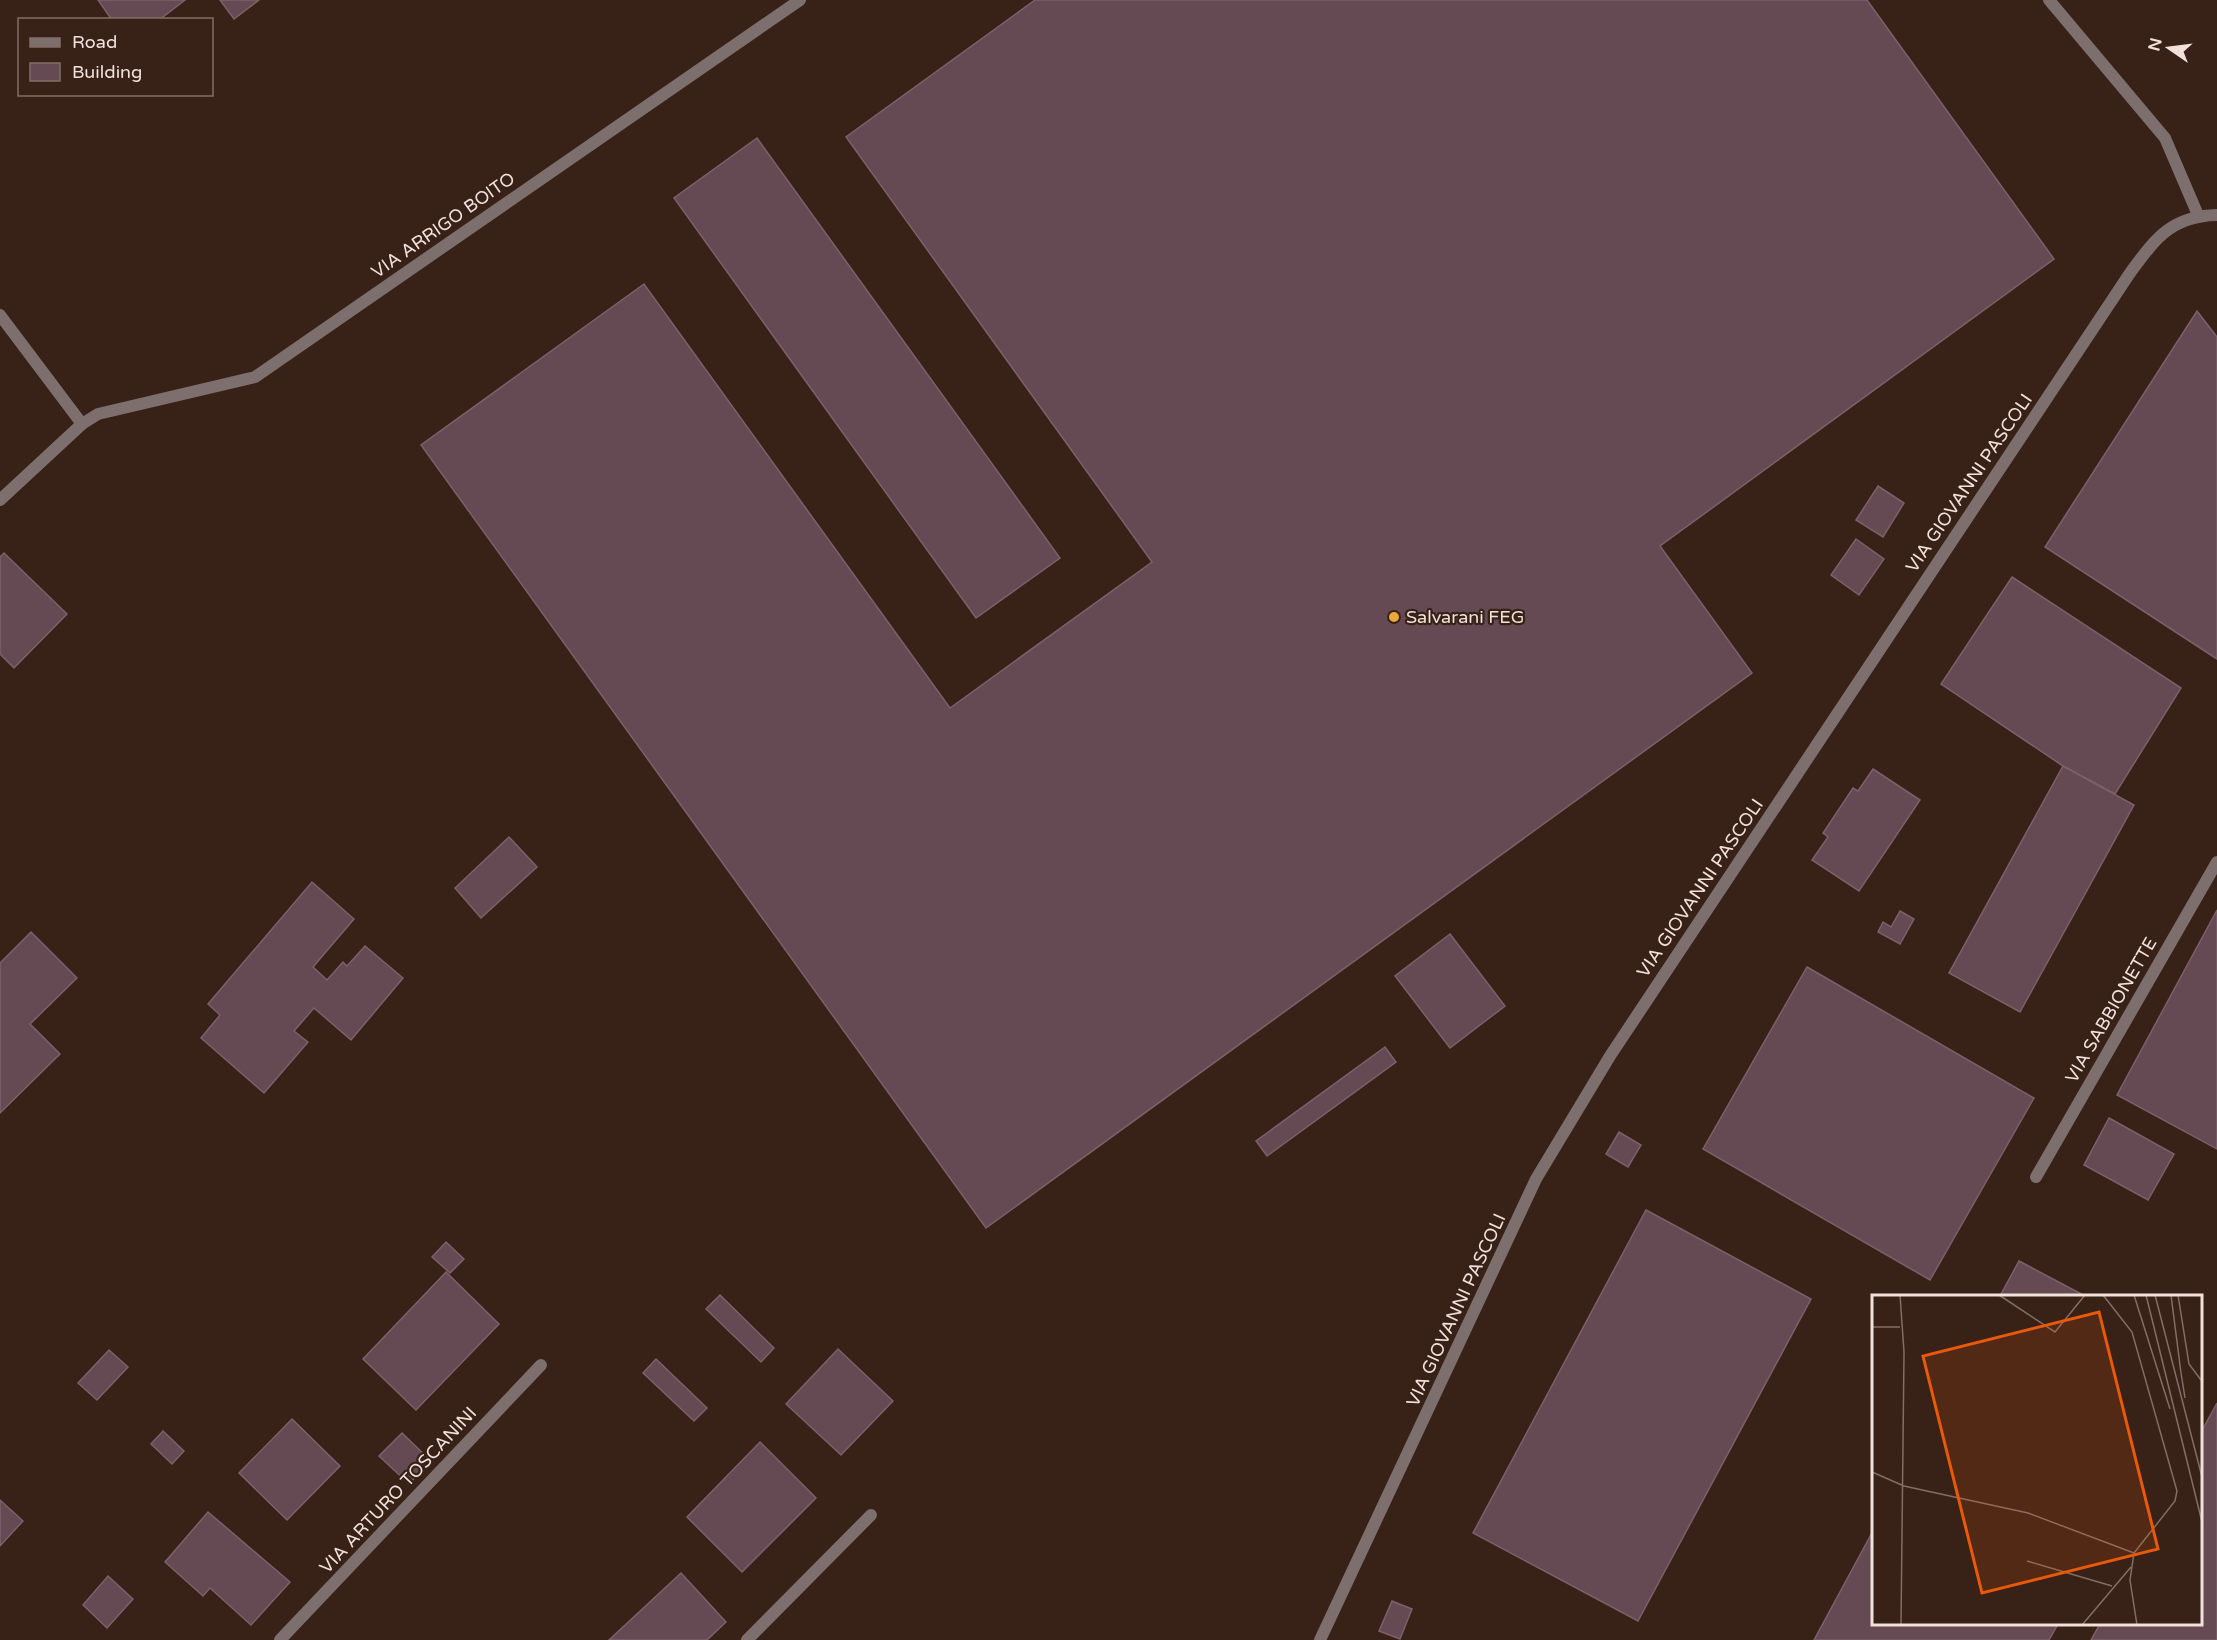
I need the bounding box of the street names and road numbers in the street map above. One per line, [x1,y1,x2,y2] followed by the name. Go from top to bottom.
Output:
[367,167,519,283] street label: VIA ARRIGO BOITO
[1901,389,2037,577] street label: VIA GIOVANNI PASCOLI
[1632,794,1768,982] street label: VIA GIOVANNI PASCOLI
[2060,933,2162,1087] street label: VIA SABBIONETTE
[1401,1210,1511,1410] street label: VIA GIOVANNI PASCOLI
[315,1402,481,1578] street label: VIA ARTURO TOSCANINI

